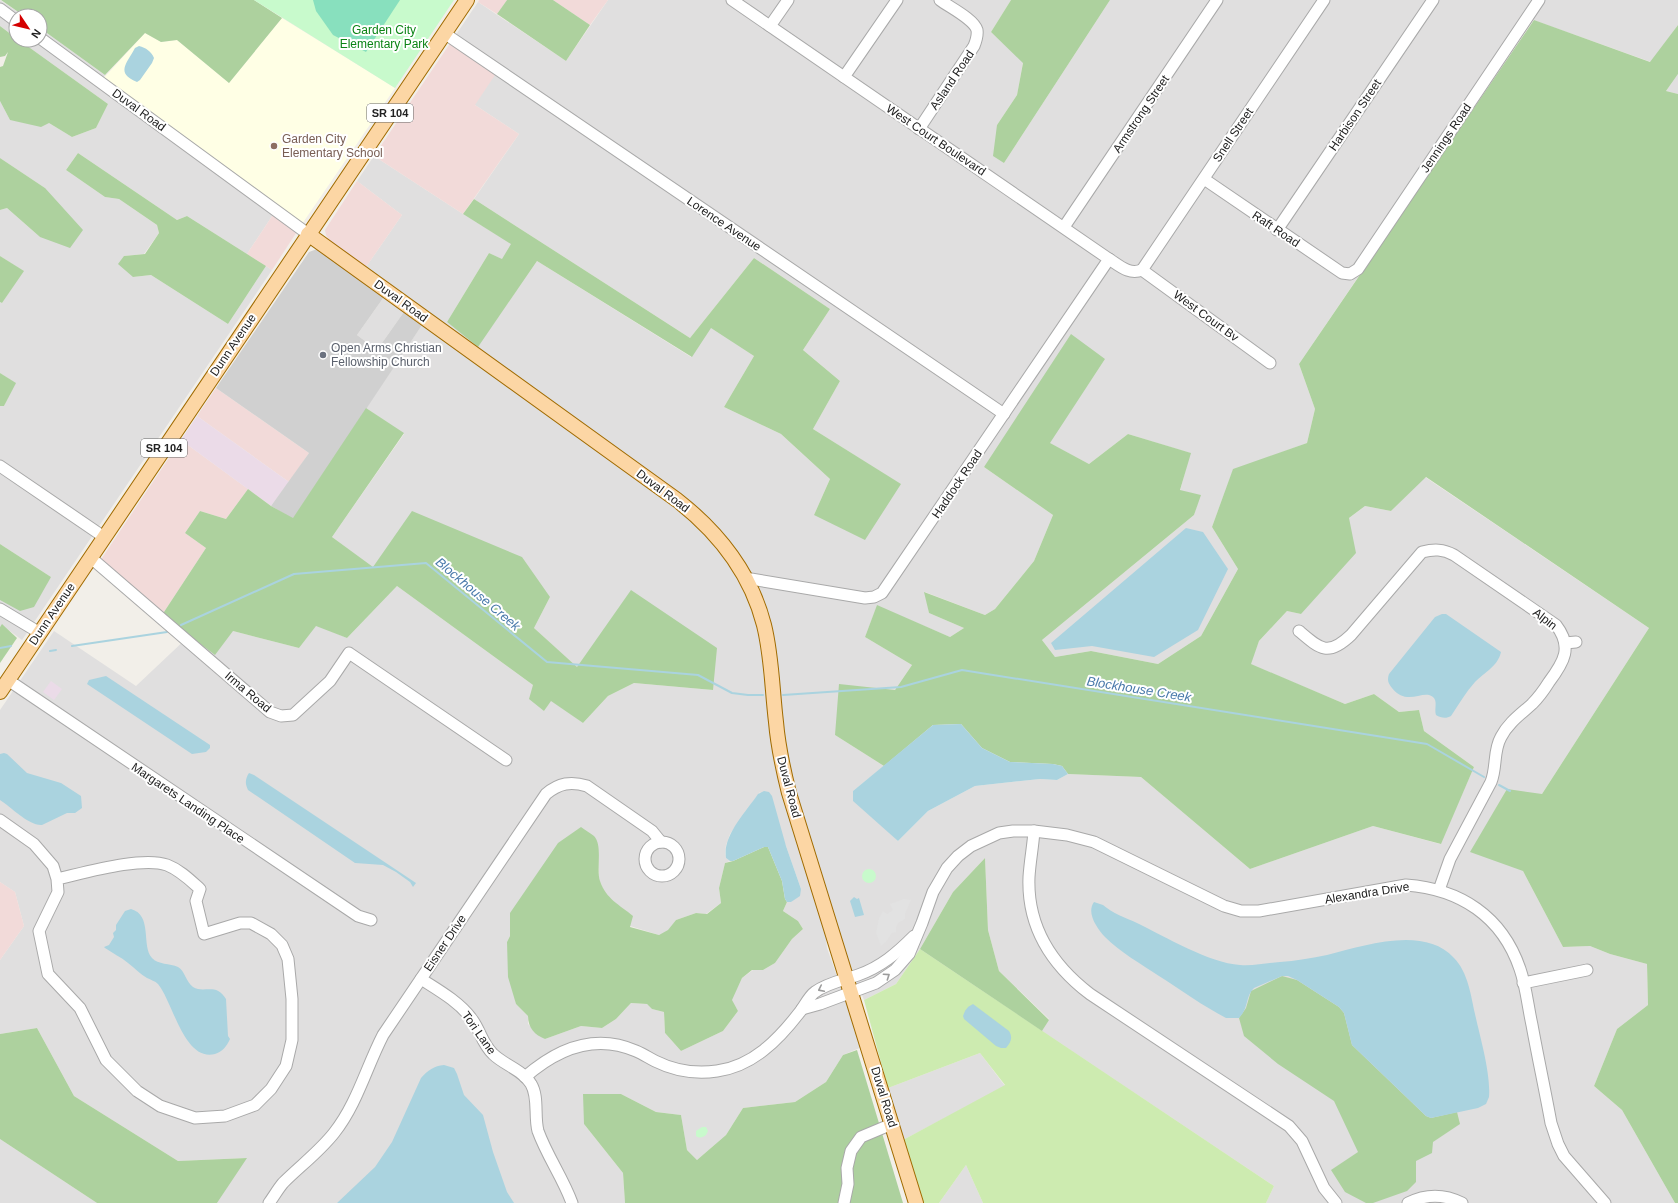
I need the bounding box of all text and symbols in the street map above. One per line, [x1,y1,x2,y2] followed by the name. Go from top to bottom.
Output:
[8,8,48,48] north arrow
[340,23,429,51] park label: Garden City Elementary Park
[29,27,43,40] text: N
[927,48,977,112] street label: Asland Road
[1110,72,1173,156] street label: Armstrong Street
[1326,76,1384,153] street label: Harbison Street
[110,86,168,134] street label: Duval Road
[884,101,988,179] street label: West Court Boulevard
[1418,101,1474,175] street label: Jennings Road
[367,104,413,122] road number: SR 104
[1210,105,1257,165] street label: Snell Street
[282,132,383,160] place label: Garden City Elementary School
[269,141,279,151] marker: Garden City Elementary School
[684,194,764,254] street label: Lorence Avenue
[1250,208,1302,250] street label: Raft Road
[372,277,430,325] street label: Duval Road
[1171,288,1241,344] street label: West Court Bv
[207,311,259,379] street label: Dunn Avenue
[331,341,442,369] place label: Open Arms Christian Fellowship Church
[318,350,328,360] marker: Open Arms Christian Fellowship Church
[141,439,187,457] road number: SR 104
[929,447,985,521] street label: Haddock Road
[634,467,692,515] street label: Duval Road
[433,554,524,635] water label: Blockhouse Creek
[26,580,78,648] street label: Dunn Avenue
[1530,605,1560,633] street label: Alpin
[222,669,274,715] street label: Irma Road
[1086,673,1194,705] water label: Blockhouse Creek
[774,755,804,819] street label: Duval Road
[129,760,247,846] street label: Margarets Landing Place
[1324,879,1411,907] street label: Alexandra Drive
[421,912,469,974] street label: Eisner Drive
[883,973,890,981] one-way arrow
[818,984,825,992] one-way arrow
[459,1009,499,1057] street label: Tori Lane
[868,1065,900,1129] street label: Duval Road

